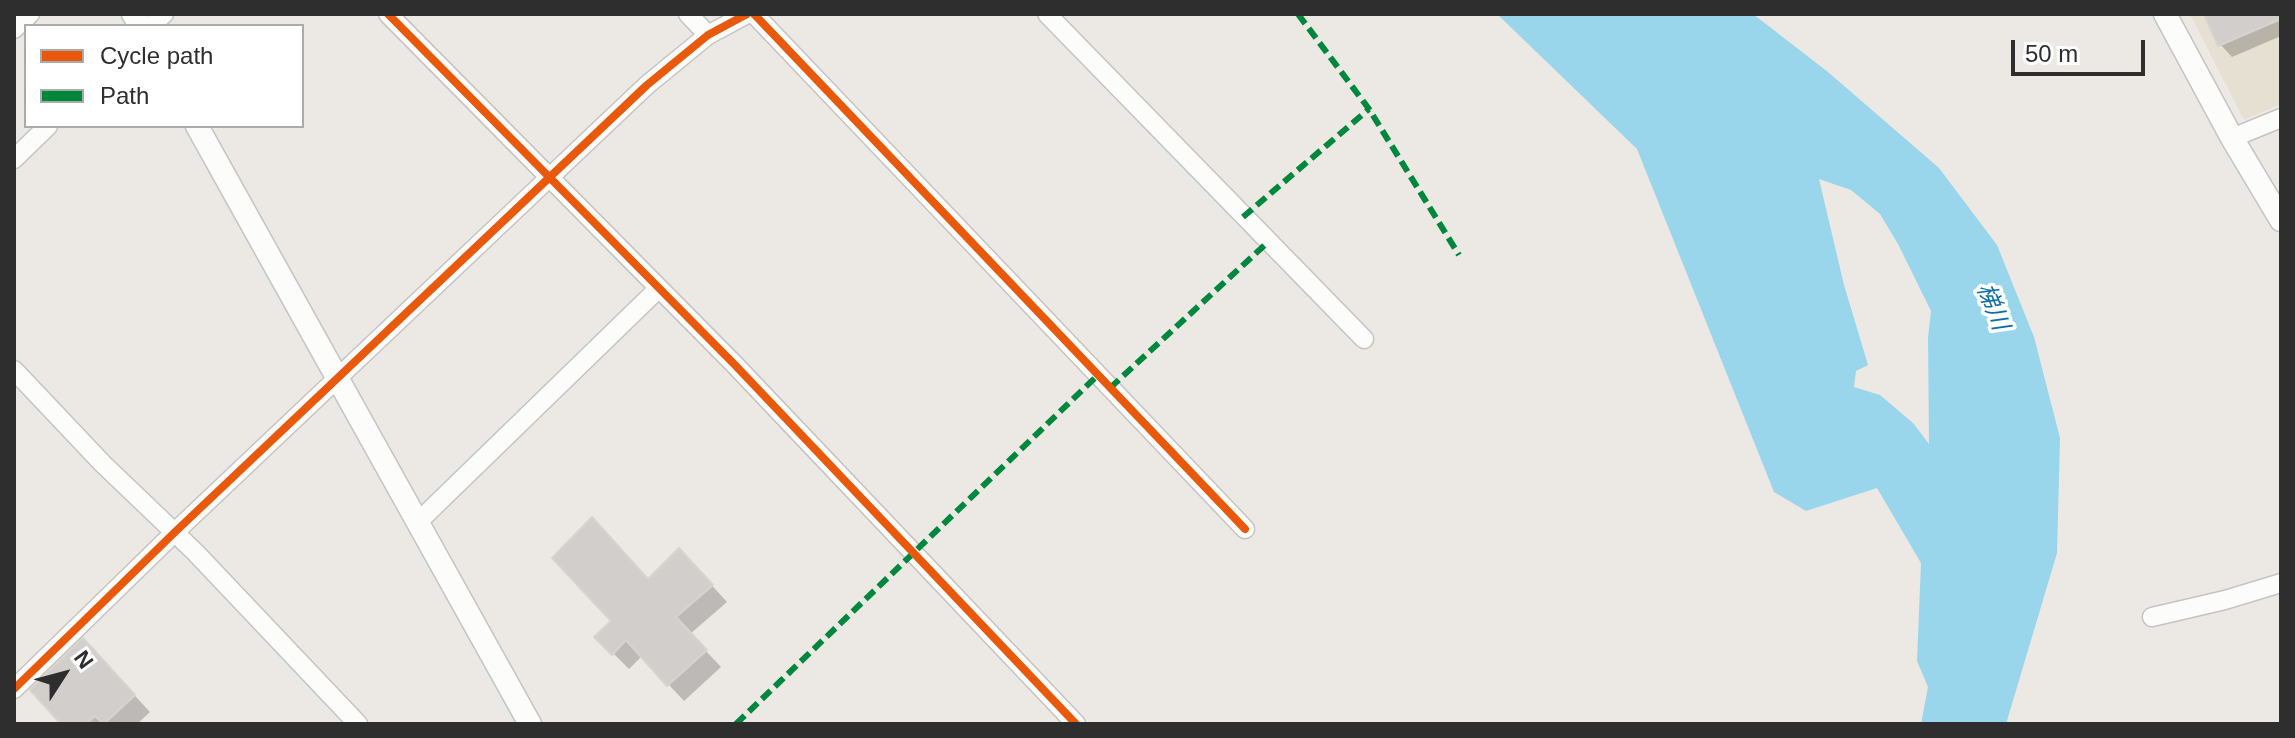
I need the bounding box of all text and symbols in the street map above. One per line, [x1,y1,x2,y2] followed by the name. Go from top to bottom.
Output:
[24,24,304,128] legend
[2015,24,2149,74] scale bar
[2025,40,2078,67] text: 50 m
[100,42,213,69] text: Cycle path
[100,82,149,109] text: Path
[1970,279,2014,335] water label: 梯川
[24,634,104,714] north arrow
[69,646,99,673] text: N

